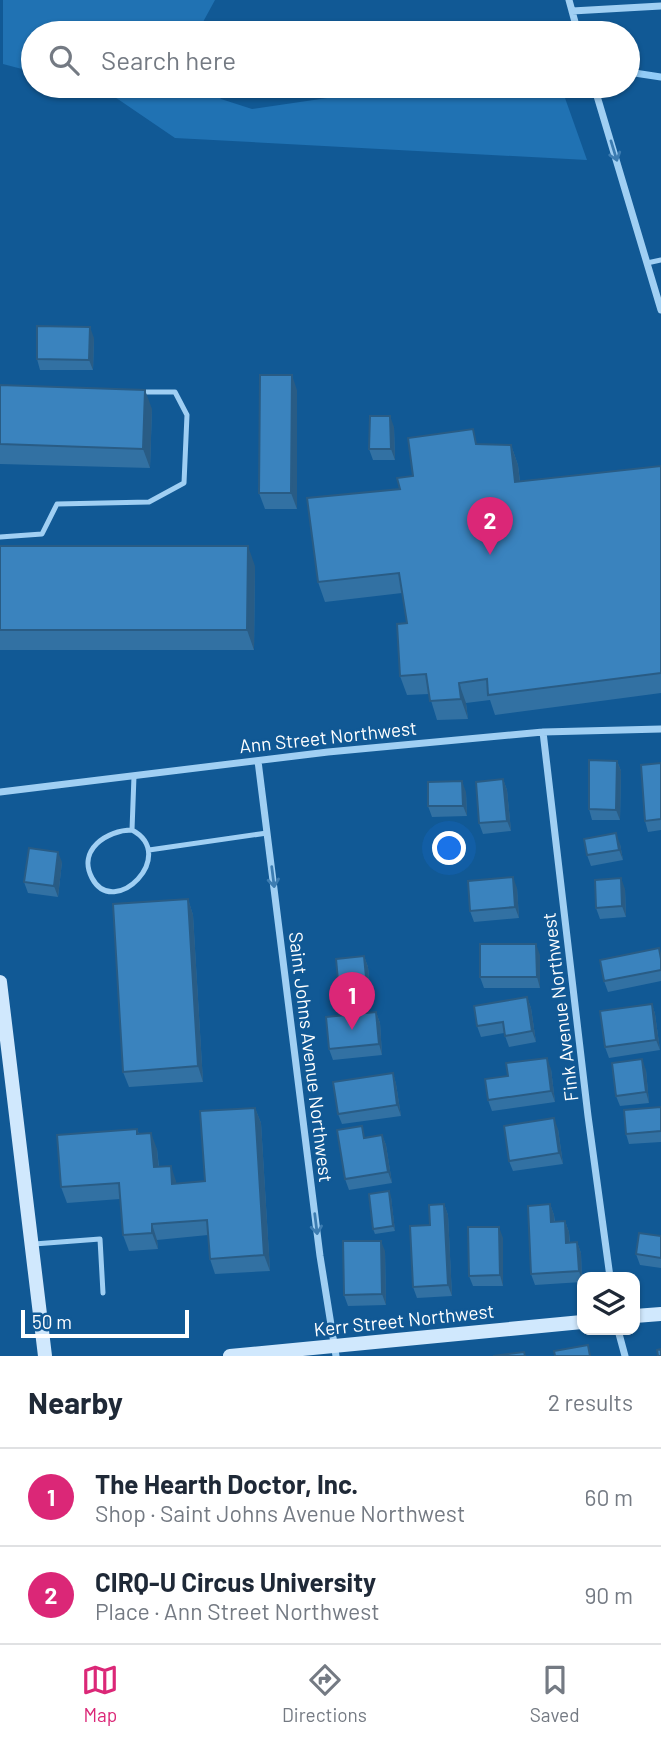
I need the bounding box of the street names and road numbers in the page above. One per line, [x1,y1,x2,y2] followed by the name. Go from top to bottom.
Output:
[238,716,418,757] street label: Ann Street Northwest
[537,911,583,1103] street label: Fink Avenue Northwest
[285,930,338,1184] street label: Saint Johns Avenue Northwest
[312,1299,495,1340] street label: Kerr Street Northwest

